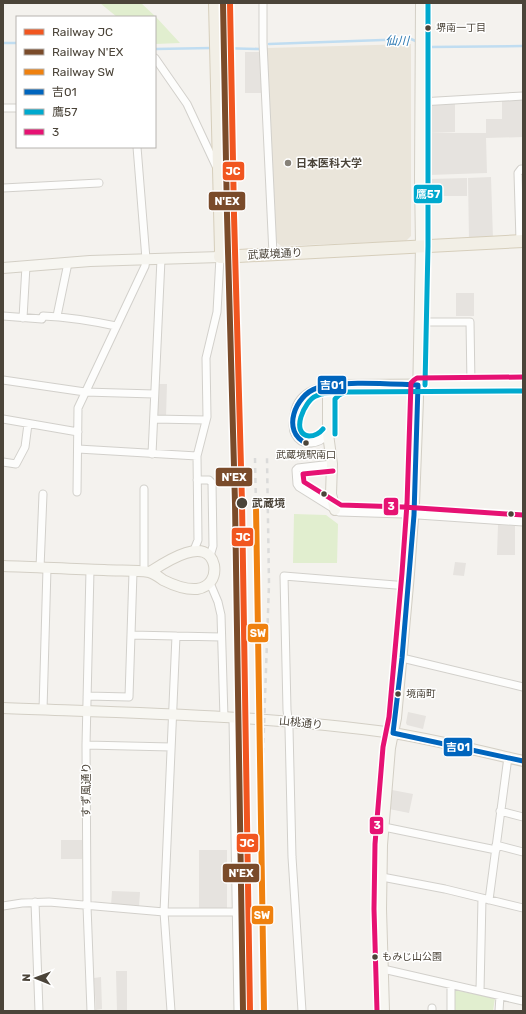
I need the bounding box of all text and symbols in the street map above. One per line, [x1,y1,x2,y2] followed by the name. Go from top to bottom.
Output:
[16,16,156,148] legend
[436,22,486,34] place label: 堺南一丁目
[423,23,433,33] marker: 堺南一丁目
[52,25,113,39] text: Railway JC
[385,34,411,48] water label: 仙川
[52,45,124,59] text: Railway N'EX
[52,65,115,79] text: Railway SW
[52,85,77,99] text: 吉01
[52,105,77,119] text: 鷹57
[52,125,59,139] text: 3
[296,157,362,170] place label: 日本医科大学
[283,158,293,168] marker: 日本医科大学
[222,161,245,181] line badge: JC
[225,165,241,178] text: JC
[413,184,443,204] line badge: 鷹57
[416,188,441,201] text: 鷹57
[208,191,246,211] line badge: N'EX
[214,195,240,208] text: N'EX
[247,246,303,262] street label: 武蔵境通り
[317,375,347,395] line badge: 吉01
[320,379,344,392] text: 吉01
[301,438,311,448] marker: 武蔵境駅南口
[276,449,336,461] place label: 武蔵境駅南口
[215,467,253,487] line badge: N'EX
[221,471,247,484] text: N'EX
[319,489,329,499] unlabelled marker
[235,496,249,510] marker: 武蔵境
[252,497,285,510] place label: 武蔵境
[383,497,399,516] line badge: 3
[387,500,395,513] text: 3
[506,509,516,519] unlabelled marker
[231,527,254,547] line badge: JC
[235,531,251,544] text: JC
[247,623,269,643] line badge: SW
[250,627,266,640] text: SW
[406,688,436,700] place label: 境南町
[393,689,403,699] marker: 境南町
[278,714,324,732] street label: 山桃通り
[443,737,473,757] line badge: 吉01
[446,741,470,754] text: 吉01
[80,763,93,818] street label: すず風通り
[369,816,384,835] line badge: 3
[373,819,381,832] text: 3
[236,833,259,853] line badge: JC
[239,837,255,850] text: JC
[222,863,260,883] line badge: N'EX
[228,867,254,880] text: N'EX
[251,905,274,925] line badge: SW
[254,909,270,922] text: SW
[382,951,442,963] place label: もみじ山公園
[370,952,380,962] marker: もみじ山公園
[16,958,56,998] north arrow
[20,974,33,982] text: N

